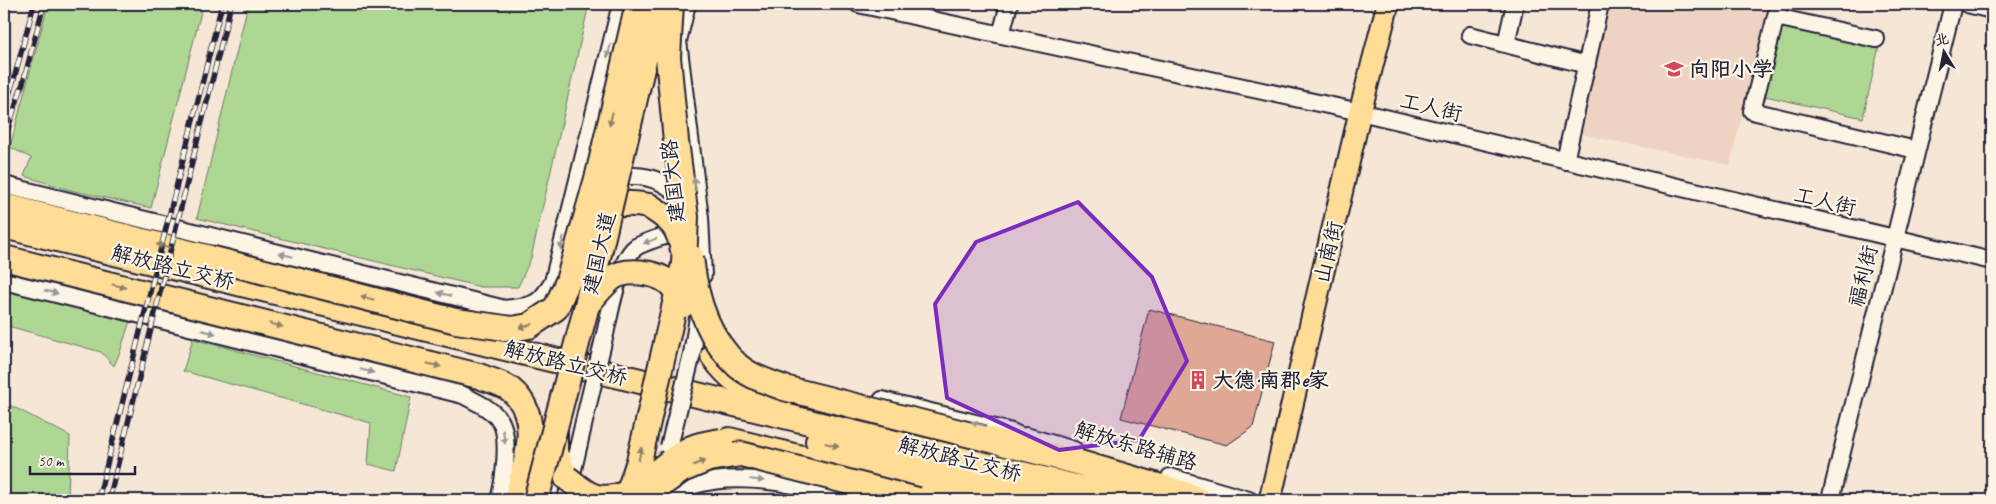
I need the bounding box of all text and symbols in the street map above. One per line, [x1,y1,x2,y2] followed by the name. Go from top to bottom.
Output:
[1918,28,1968,78] north arrow
[1933,30,1950,49] text: 北
[605,44,613,59] one-way arrow
[1689,56,1773,82] place label: 向阳小学
[1663,58,1685,80] school or university icon: 向阳小学
[1397,87,1465,127] street label: 工人街
[607,112,615,127] one-way arrow
[656,138,690,224] street label: 建国大路
[691,176,699,192] one-way arrow
[1791,181,1859,221] street label: 工人街
[577,209,621,297] street label: 建国大道
[1308,218,1348,286] street label: 山南街
[558,236,566,251] one-way arrow
[643,238,658,245] one-way arrow
[109,239,237,295] street label: 解放路立交桥
[156,242,171,250] one-way arrow
[1843,242,1883,310] street label: 福利街
[278,251,293,259] one-way arrow
[112,282,127,290] one-way arrow
[44,289,59,297] one-way arrow
[436,290,451,298] one-way arrow
[360,294,375,302] one-way arrow
[269,321,284,329] one-way arrow
[518,322,533,330] one-way arrow
[201,328,216,336] one-way arrow
[502,335,630,391] street label: 解放路立交桥
[427,361,442,369] one-way arrow
[359,367,374,375] one-way arrow
[1213,367,1329,393] place label: 大德·南郡e家
[1187,369,1209,391] building icon: 大德·南郡e家
[1072,416,1200,476] street label: 解放东路辅路
[970,420,985,428] one-way arrow
[501,429,509,445] one-way arrow
[896,431,1024,487] street label: 解放路立交桥
[824,441,839,449] one-way arrow
[30,444,135,476] scale bar
[636,446,644,461] one-way arrow
[38,452,65,471] text: 50 m
[692,459,706,467] one-way arrow
[749,476,765,484] one-way arrow

